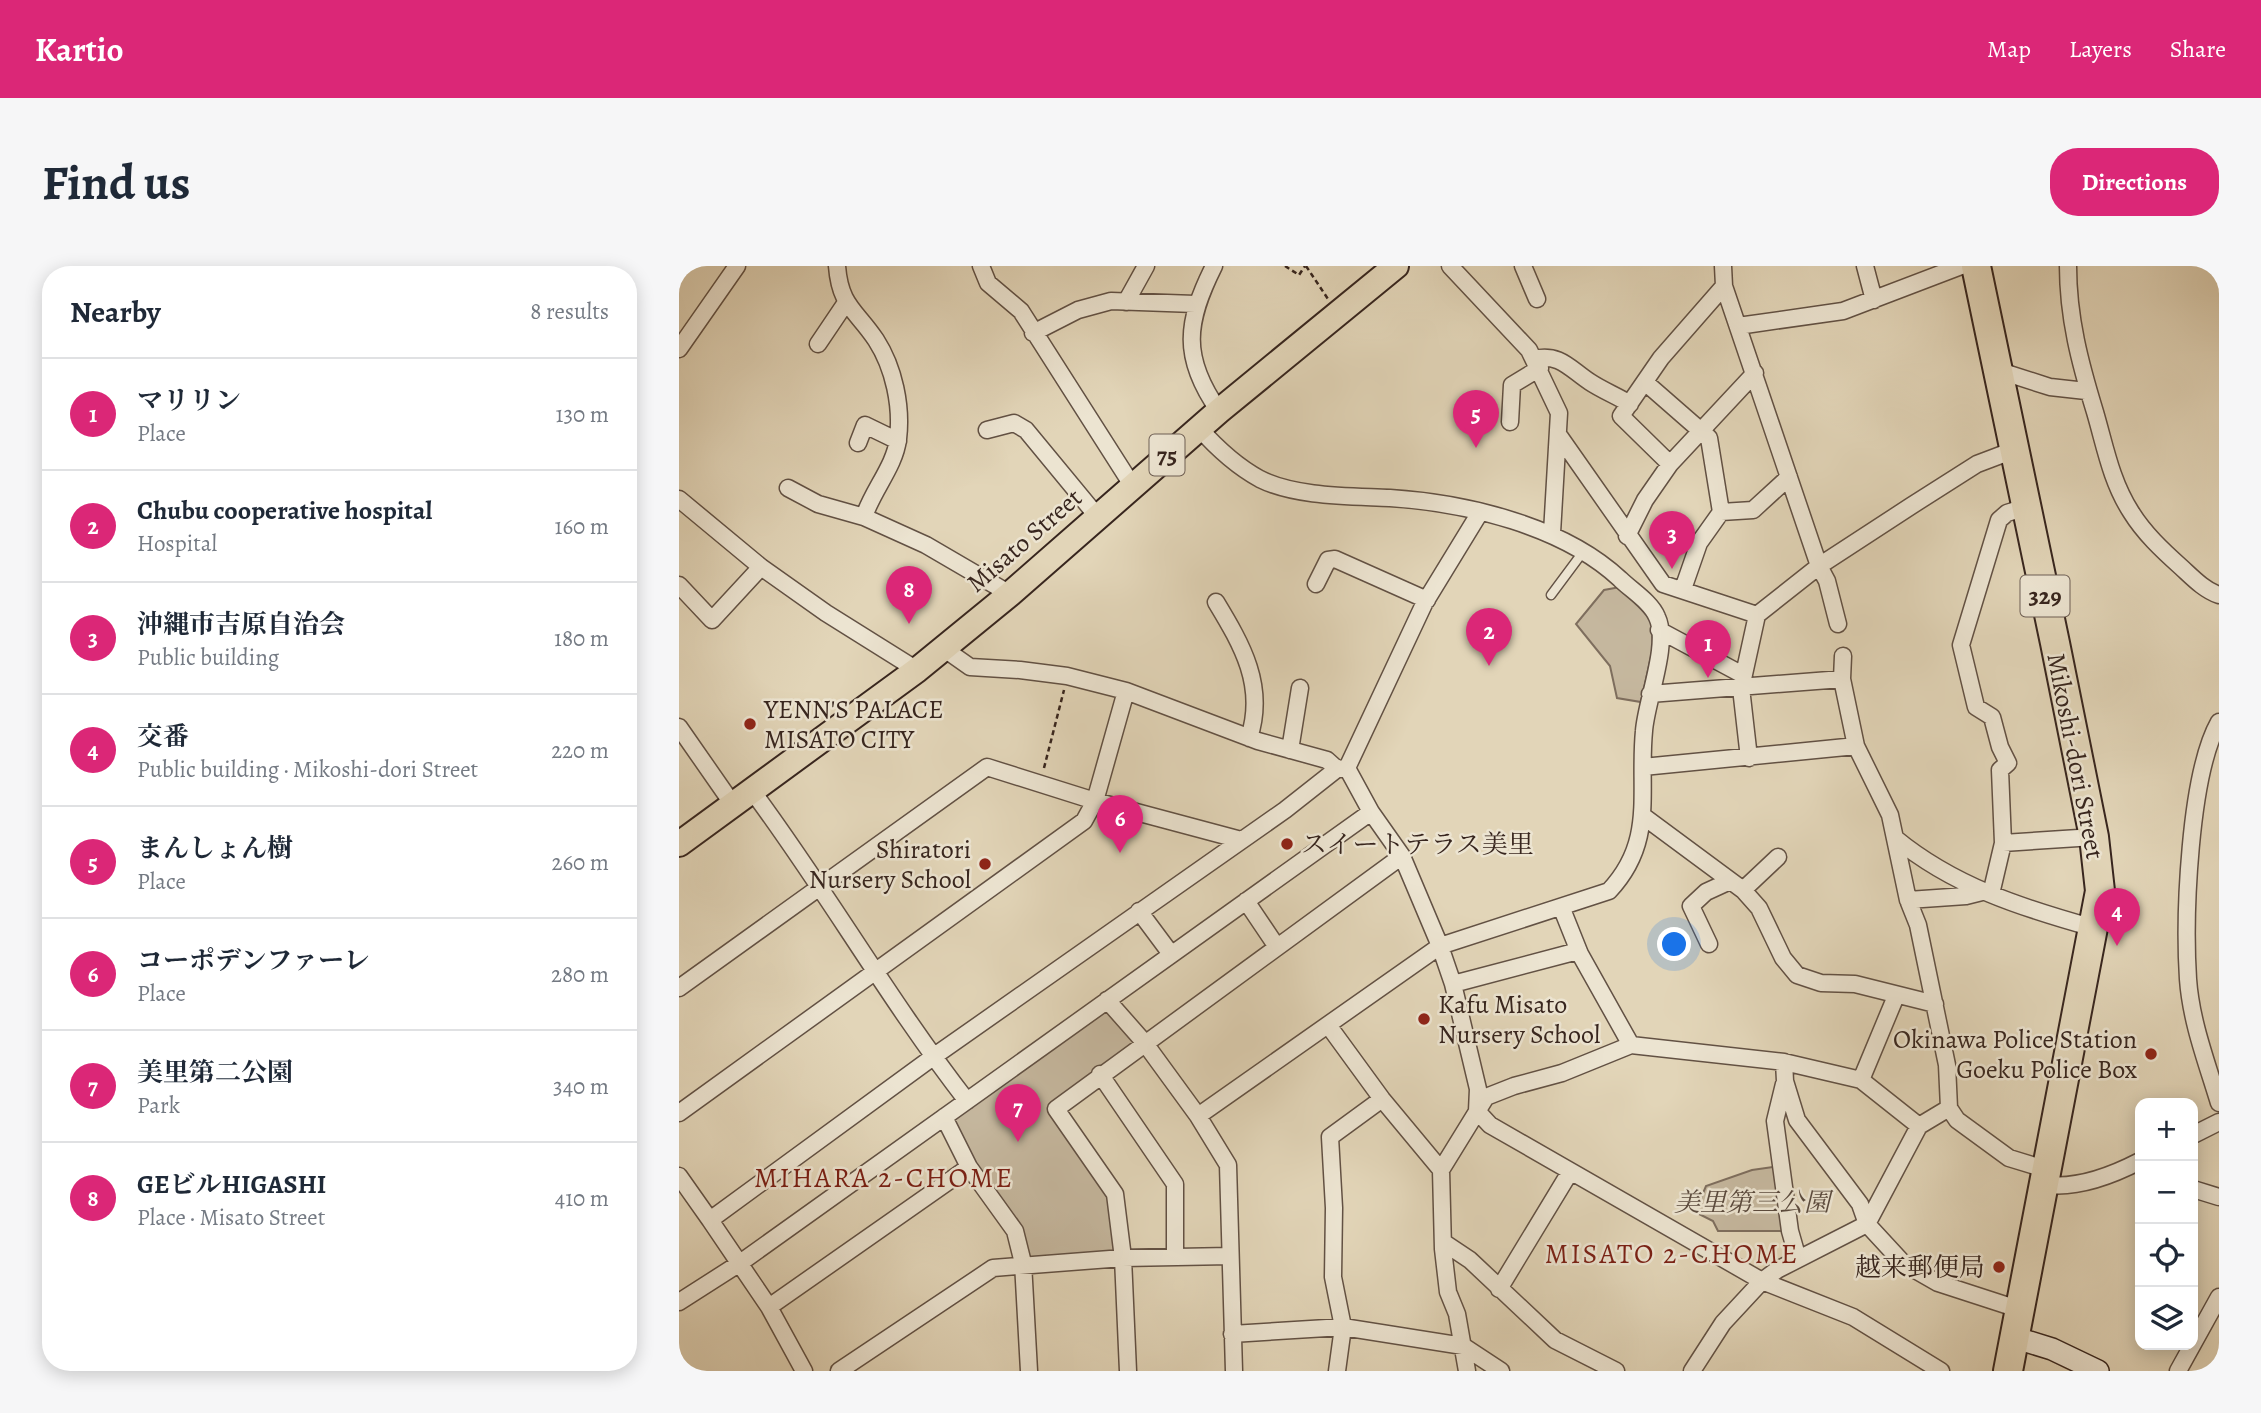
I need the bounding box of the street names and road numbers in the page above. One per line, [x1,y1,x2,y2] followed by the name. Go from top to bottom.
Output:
[1149,434,1184,476] road number: 75
[959,480,1090,600] street label: Misato Street
[2021,576,2069,617] road number: 329
[2038,650,2113,863] street label: Mikoshi-dori Street

